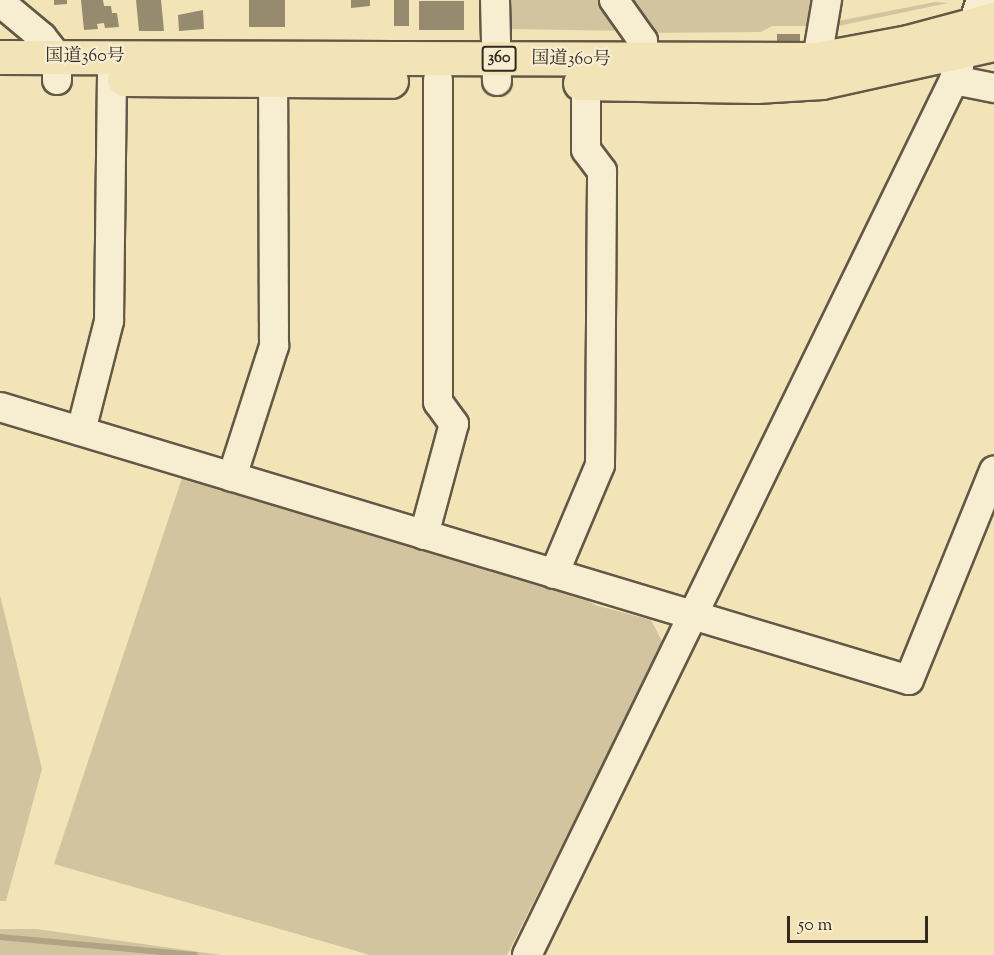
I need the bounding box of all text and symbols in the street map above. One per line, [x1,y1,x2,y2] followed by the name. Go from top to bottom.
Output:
[45,46,125,68] street label: 国道360号
[481,46,517,72] road number: 360
[531,49,611,71] street label: 国道360号
[790,904,931,942] scale bar
[798,913,832,939] text: 50 m

